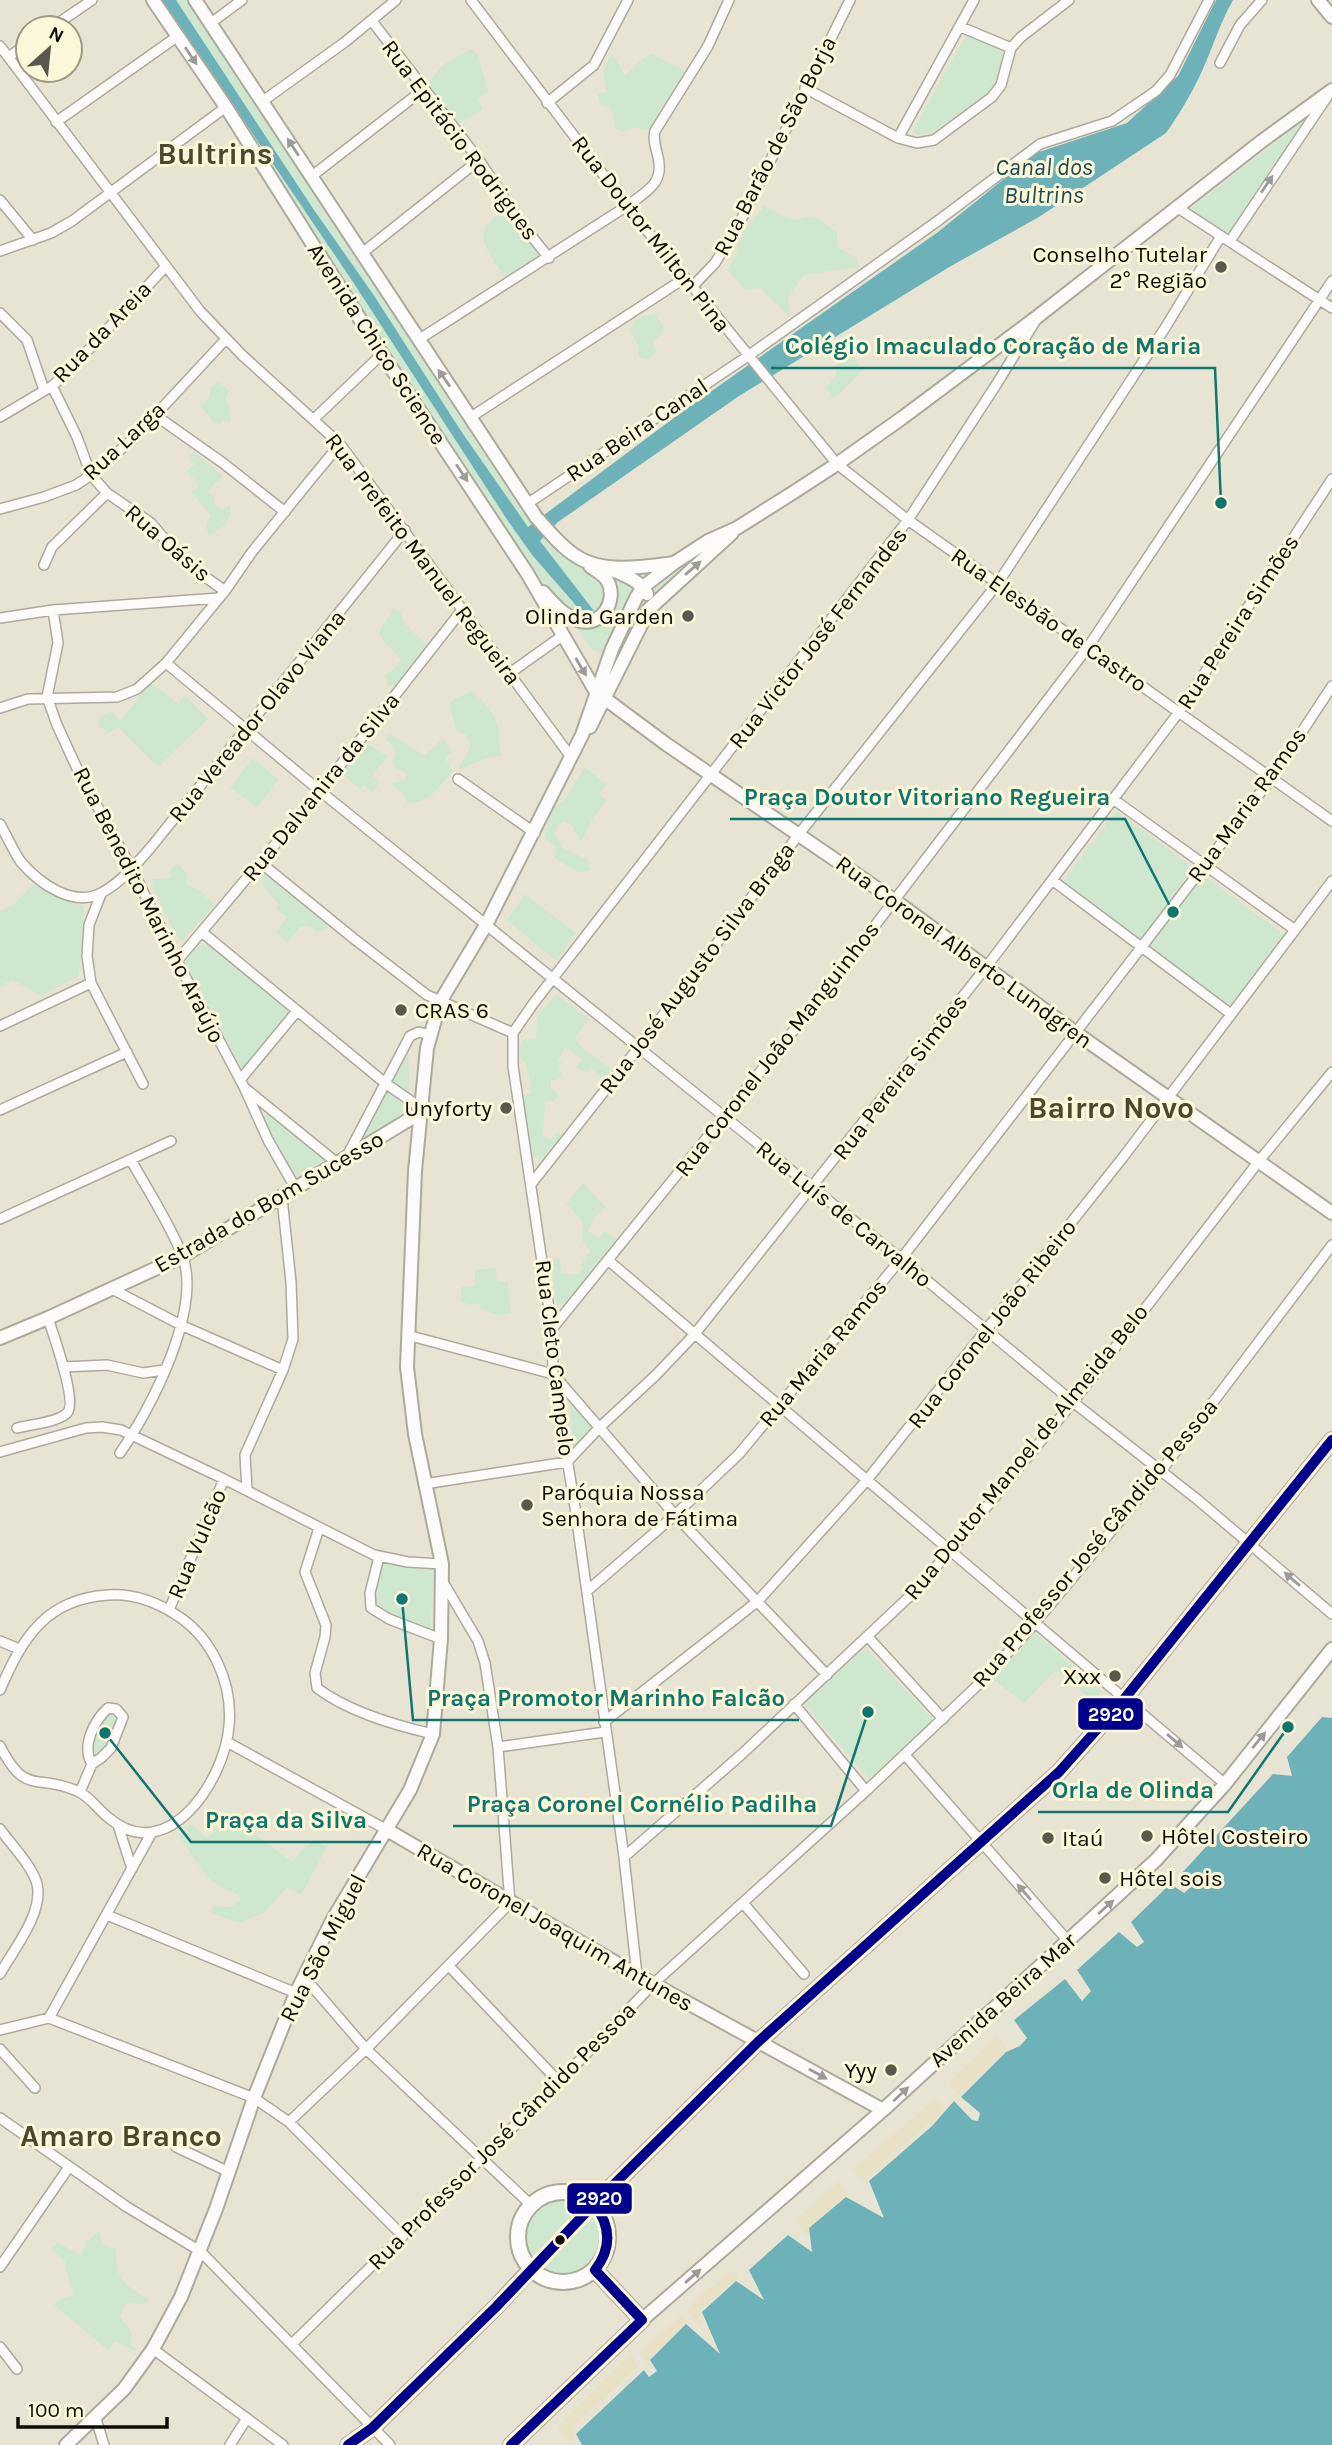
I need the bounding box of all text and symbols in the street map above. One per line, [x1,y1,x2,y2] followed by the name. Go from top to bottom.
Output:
[14,14,84,84] north arrow
[45,22,67,48] text: N
[708,32,842,260] street label: Rua Barão de São Borja
[376,35,544,245] street label: Rua Epitácio Rodrigues
[185,46,198,66] one-way arrow
[566,130,736,338] street label: Rua Doutor Milton Pina
[157,136,273,172] district label: Bultrins
[286,138,300,156] one-way arrow
[995,153,1093,209] water label: Canal dos Bultrins
[1261,174,1274,194] one-way arrow
[302,238,452,450] street label: Avenida Chico Science
[1032,241,1208,294] place label: Conselho Tutelar 2° Região
[1213,259,1229,275] marker: Conselho Tutelar 2° Região
[47,276,157,388] street label: Rua da Areia
[771,323,1215,368] callout: Colégio Imaculado Coração de Maria
[785,332,1201,360] text: Colégio Imaculado Coração de Maria
[437,369,451,387] one-way arrow
[561,373,713,487] street label: Rua Beira Canal
[77,396,171,486] street label: Rua Larga
[319,428,527,690] street label: Rua Prefeito Manuel Regueira
[455,464,468,483] one-way arrow
[120,498,216,588] street label: Rua Oásis
[723,522,913,754] street label: Rua Victor José Fernandes
[1171,530,1305,714] street label: Rua Pereira Simões
[946,542,1152,698] street label: Rua Elesbão de Castro
[684,560,702,576] one-way arrow
[525,603,674,630] place label: Olinda Garden
[163,604,351,828] street label: Rua Vereador Olavo Viana
[680,608,696,624] marker: Olinda Garden
[574,657,587,677] one-way arrow
[237,687,405,887] street label: Rua Dalvanira da Silva
[1182,722,1312,888] street label: Rua Maria Ramos
[67,763,231,1047] street label: Rua Benedito Marinho Araújo
[730,774,1125,819] callout: Praça Doutor Vitoriano Regueira
[744,783,1110,811] text: Praça Doutor Vitoriano Regueira
[594,837,800,1099] street label: Rua José Augusto Silva Braga
[830,850,1098,1054] street label: Rua Coronel Alberto Lundgren
[669,916,885,1182] street label: Rua Coronel João Manguinhos
[827,989,973,1165] street label: Rua Pereira Simões
[415,997,489,1024] place label: CRAS 6
[393,1002,409,1018] marker: CRAS 6
[1028,1090,1194,1126] district label: Bairro Novo
[404,1095,492,1122] place label: Unyforty
[498,1100,514,1116] marker: Unyforty
[150,1125,388,1279] street label: Estrada do Bom Sucesso
[751,1135,937,1293] street label: Rua Luís de Carvalho
[902,1214,1082,1434] street label: Rua Coronel João Ribeiro
[530,1258,580,1458] street label: Rua Cleto Campelo
[753,1274,893,1432] street label: Rua Maria Ramos
[898,1299,1154,1605] street label: Rua Doutor Manoel de Almeida Belo
[966,1393,1224,1693] street label: Rua Professor José Cândido Pessoa
[541,1479,738,1532] place label: Paróquia Nossa Senhora de Fátima
[162,1485,232,1603] street label: Rua Vulcão
[519,1497,535,1513] marker: Paróquia Nossa Senhora de Fátima
[1283,1572,1300,1587] one-way arrow
[1063,1663,1101,1690] place label: Xxx
[1107,1668,1123,1684] marker: Xxx
[413,1675,799,1720] callout: Praça Promotor Marinho Falcão
[427,1684,785,1712] text: Praça Promotor Marinho Falcão
[1077,1697,1144,1731] line badge: 2920
[1088,1704,1134,1726] text: 2920
[1252,1731,1266,1749] one-way arrow
[1166,1733,1184,1749] one-way arrow
[1038,1767,1228,1812] callout: Orla de Olinda
[1052,1776,1214,1804] text: Orla de Olinda
[453,1781,831,1826] callout: Praça Coronel Cornélio Padilha
[467,1790,817,1818] text: Praça Coronel Cornélio Padilha
[191,1797,381,1842] callout: Praça da Silva
[205,1806,367,1834] text: Praça da Silva
[1161,1823,1308,1850] place label: Hôtel Costeiro
[1062,1825,1104,1852] place label: Itaú
[1139,1828,1155,1844] marker: Hôtel Costeiro
[1040,1830,1056,1846] marker: Itaú
[412,1837,698,2017] street label: Rua Coronel Joaquim Antunes
[1119,1865,1223,1892] place label: Hôtel sois
[274,1870,372,2026] street label: Rua São Miguel
[1097,1870,1113,1886] marker: Hôtel sois
[1016,1883,1032,1901] one-way arrow
[1097,1899,1115,1915] one-way arrow
[924,1926,1083,2073] street label: Avenida Beira Mar
[362,1996,642,2276] street label: Rua Professor José Cândido Pessoa
[844,2057,877,2084] place label: Yyy
[883,2062,899,2078] marker: Yyy
[809,2068,828,2080] one-way arrow
[893,2085,910,2102] one-way arrow
[20,2118,222,2154] district label: Amaro Branco
[566,2182,633,2215] line badge: 2920
[576,2188,622,2210] text: 2920
[553,2233,567,2247] unlabelled marker
[685,2269,702,2284] one-way arrow
[18,2386,166,2430] scale bar
[28,2398,85,2422] text: 100 m

